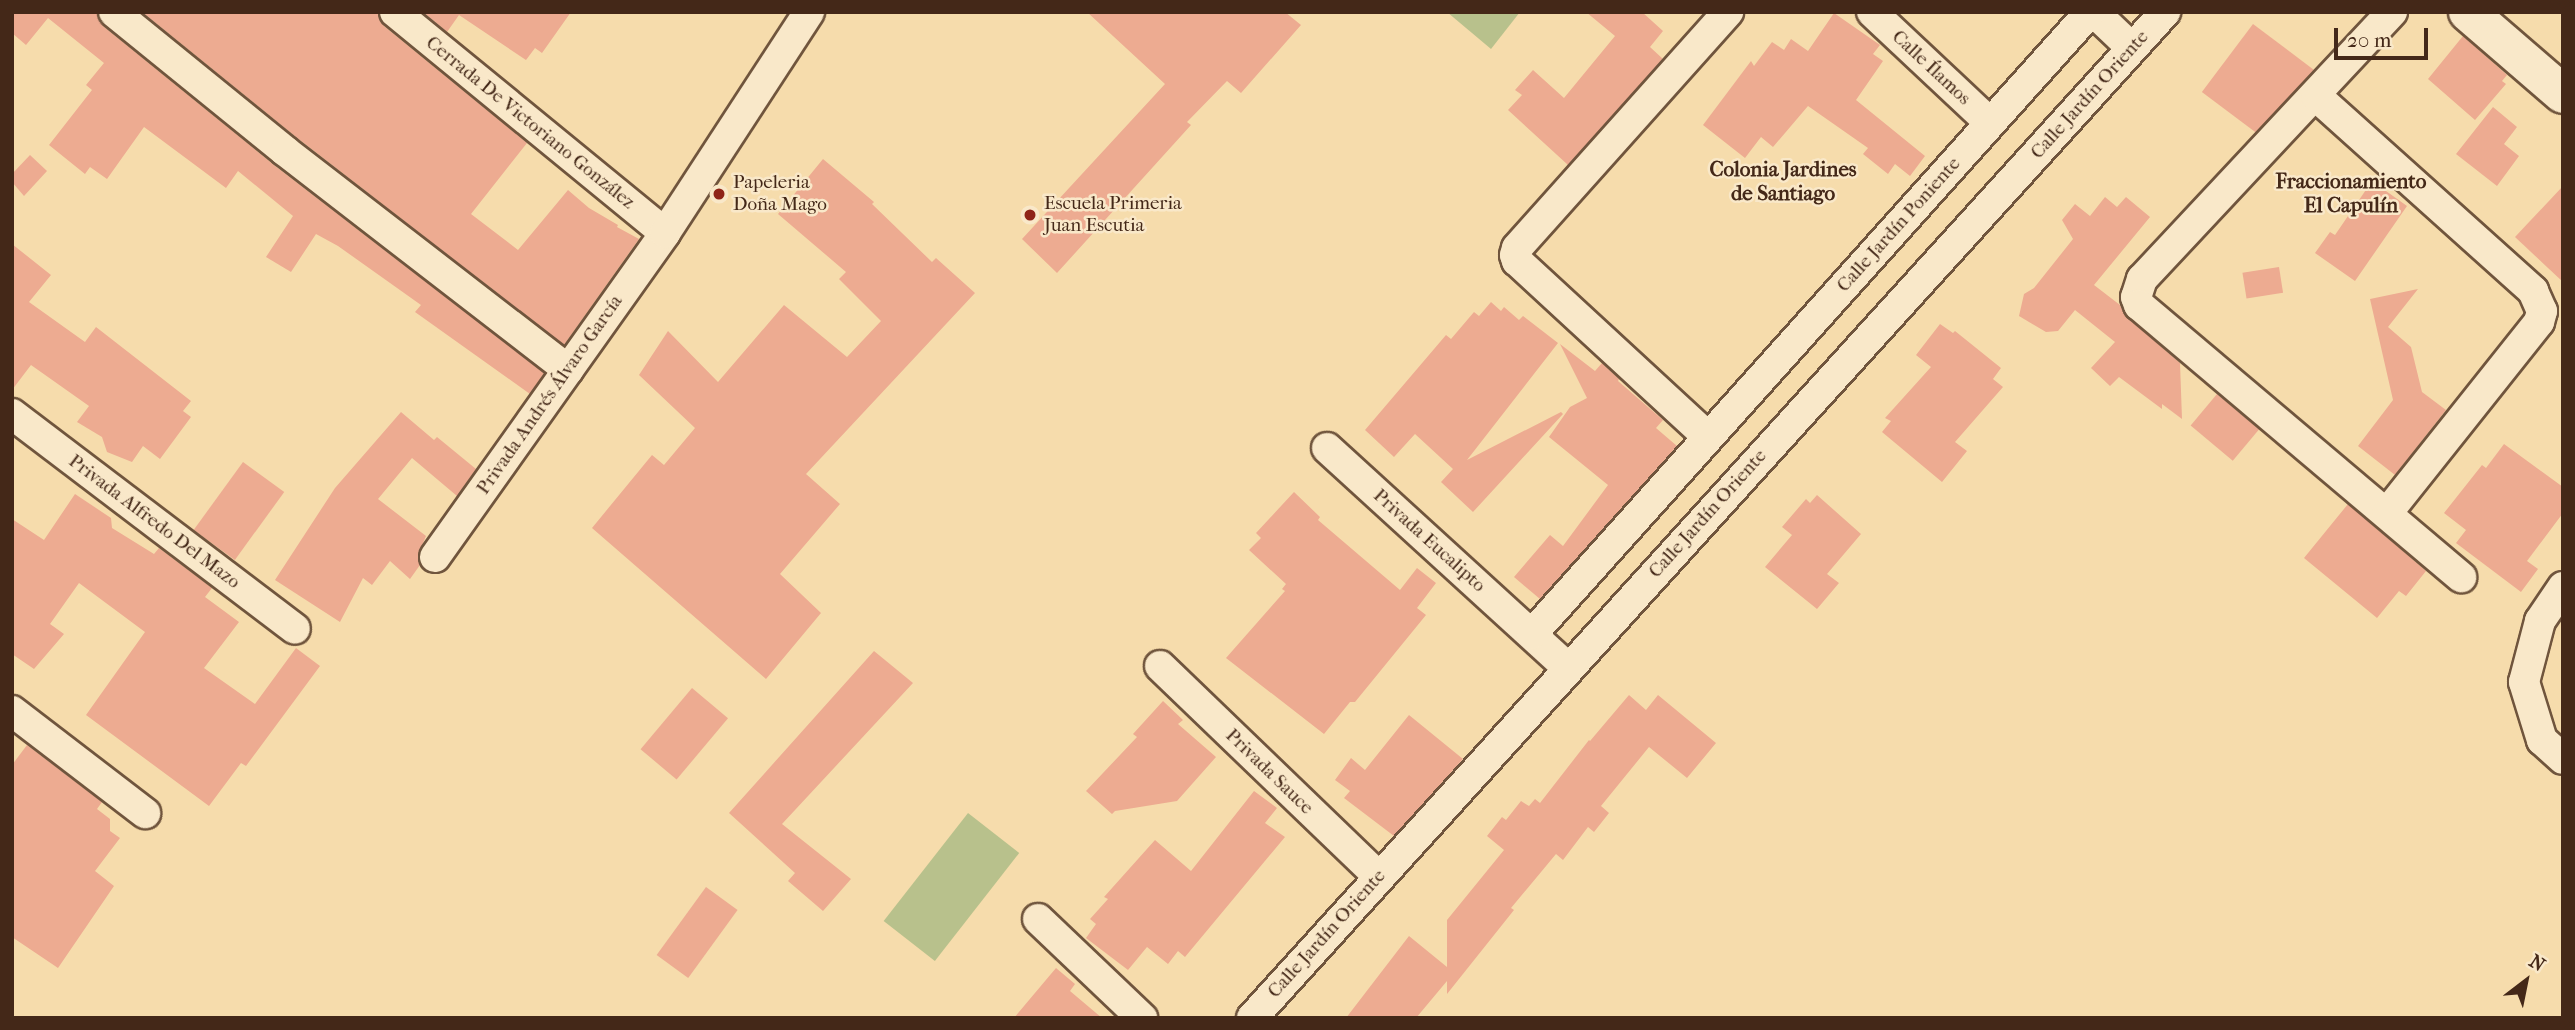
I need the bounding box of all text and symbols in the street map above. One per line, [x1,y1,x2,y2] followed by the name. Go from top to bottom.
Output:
[2337,14,2432,58] scale bar
[1887,26,1975,110] street label: Calle Ílamos
[2026,26,2154,164] street label: Calle Jardín Oriente
[2347,28,2391,52] text: 20 m
[421,32,639,214] street label: Cerrada De Victoriano González
[1833,153,1965,297] street label: Calle Jardín Poniente
[1709,156,1857,206] district label: Colonia Jardines de Santiago
[2276,168,2426,218] district label: Fraccionamiento El Capulín
[733,172,827,216] place label: Papeleria Doña Mago
[711,186,727,202] marker: Papeleria Doña Mago
[1044,193,1182,237] place label: Escuela Primeria Juan Escutia
[1022,207,1038,223] marker: Escuela Primeria Juan Escutia
[472,291,628,499] street label: Privada Andrés Álvaro García
[1644,445,1772,583] street label: Calle Jardín Oriente
[64,450,244,594] street label: Privada Alfredo Del Mazo
[1368,485,1490,597] street label: Privada Eucalipto
[1220,725,1318,819] street label: Privada Sauce
[1263,865,1391,1003] street label: Calle Jardín Oriente
[2491,946,2561,1016] north arrow
[2525,950,2549,976] text: N

